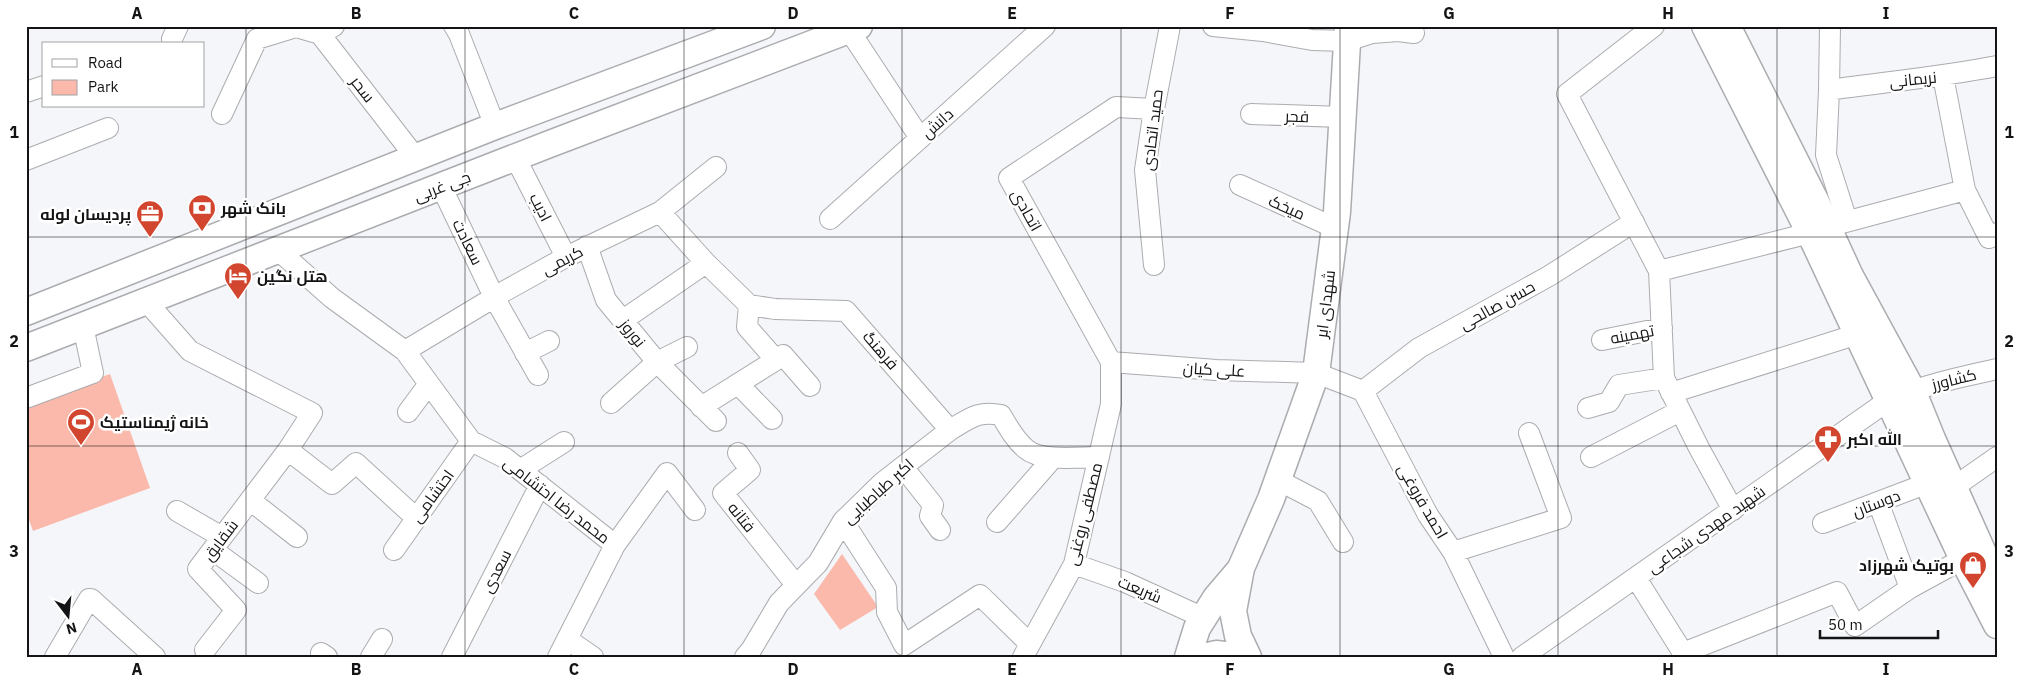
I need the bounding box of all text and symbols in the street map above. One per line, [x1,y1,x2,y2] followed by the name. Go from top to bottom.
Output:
[132,3,143,23] text: A
[351,3,362,23] text: B
[569,3,579,23] text: C
[787,3,799,23] text: D
[1007,3,1017,23] text: E
[1225,3,1235,23] text: F
[1443,3,1455,23] text: G
[1662,3,1674,23] text: H
[1883,3,1890,23] text: I
[42,42,205,108] legend
[88,53,123,72] text: Road
[1888,67,1938,92] street label: نریمانی
[346,71,379,106] street label: سحر
[88,77,118,96] text: Park
[1137,88,1168,172] street label: حمید اتحادی
[917,103,958,143] street label: دانش
[1284,106,1309,126] street label: فجر
[9,122,19,142] text: 1
[2004,122,2014,142] text: 1
[411,166,474,207] street label: جی غربی
[1006,185,1047,235] street label: اتحادی
[525,189,557,225] street label: ادیب
[1266,190,1308,224] street label: میخک
[187,193,217,232] bank icon: بانک شهر
[220,198,286,218] place label: بانک شهر
[135,199,165,238] office icon: پردیسان لوله
[40,204,131,226] place label: پردیسان لوله
[448,216,488,268] street label: سعادت
[538,241,587,280] street label: کریمی
[223,261,253,300] hotel icon: هتل نگین
[257,266,328,286] place label: هتل نگین
[1311,269,1340,340] street label: شهدای ابر
[1456,276,1539,335] street label: حسن صالحی
[615,314,650,351] street label: نوروز
[1608,320,1657,349] street label: تهمینه
[859,326,903,374] street label: فرهنگ
[9,331,19,351] text: 2
[2004,331,2014,351] text: 2
[1182,357,1246,382] street label: علی کیان
[1928,364,1979,394] street label: کشاورز
[66,407,96,446] sports icon: خانه ژیمناستیک
[100,412,209,432] place label: خانه ژیمناستیک
[1813,424,1843,463] pharmacy icon: الله اکبر
[1846,428,1902,449] place label: الله اکبر
[499,452,614,549] street label: محمد رضا احتشامی
[838,454,918,529] street label: اکبر طباطبایی
[1062,460,1107,568] street label: مصطفی روغنی
[1393,460,1452,543] street label: احمد فروغی
[406,466,459,527] street label: احتشامی
[1643,481,1769,578] street label: شهید مهدی شجاعی
[1849,485,1903,522] street label: دوستان
[724,498,760,536] street label: فتانه
[198,515,243,565] street label: شقایق
[9,541,19,561] text: 3
[2004,541,2014,561] text: 3
[477,546,516,597] street label: سعدی
[1958,550,1988,589] shop icon: بوتیک شهرزاد
[1859,555,1954,575] place label: بوتیک شهرزاد
[1115,571,1165,607] street label: شریعت
[42,590,92,640] north arrow
[1820,608,1938,640] scale bar
[1828,615,1863,634] text: 50 m
[64,618,79,639] text: N
[132,659,143,679] text: A
[351,659,362,679] text: B
[569,659,579,679] text: C
[787,659,799,679] text: D
[1007,659,1017,679] text: E
[1225,659,1235,679] text: F
[1443,659,1455,679] text: G
[1662,659,1674,679] text: H
[1883,659,1890,679] text: I

